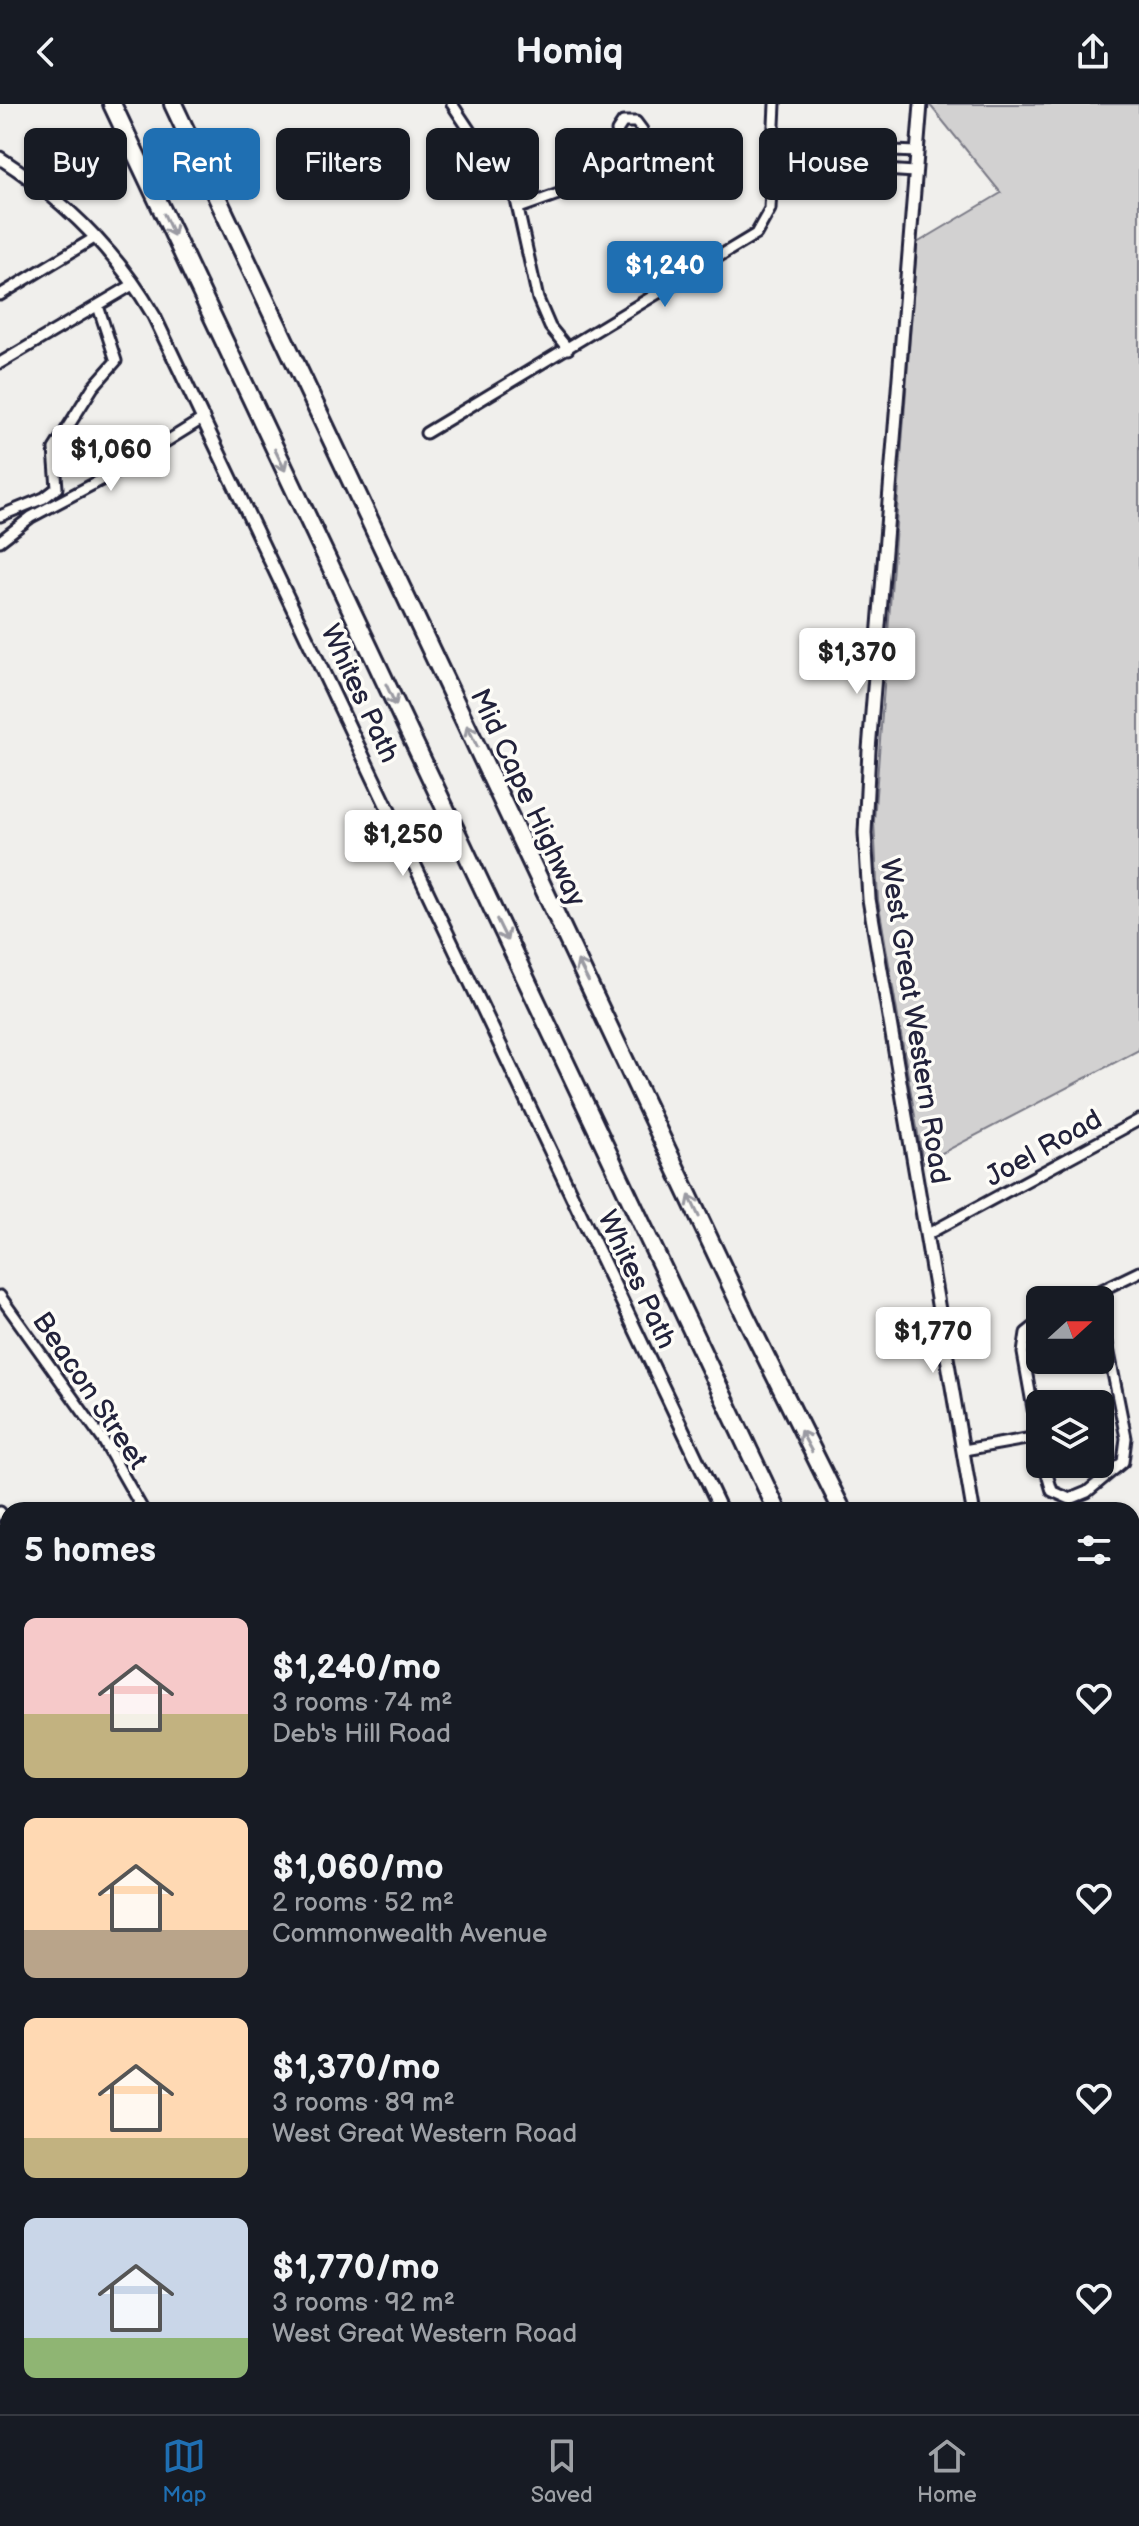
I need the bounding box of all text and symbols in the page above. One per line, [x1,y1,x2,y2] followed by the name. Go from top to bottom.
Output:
[24,30,68,74] icon: back
[1071,30,1115,74] icon: share
[516,31,623,74] text: Homiq
[24,128,127,200] chip: Buy
[143,128,260,200] chip: Rent
[276,128,410,200] chip: Filters
[426,128,539,200] chip: New
[555,128,743,200] chip: Apartment
[759,128,897,200] chip: House
[162,213,177,237] one-way arrow
[600,241,730,309] pin: $1,240
[625,251,705,282] text: $1,240
[46,425,176,493] pin: $1,060
[70,435,152,466] text: $1,060
[273,448,288,472] one-way arrow
[313,619,406,768] street label: Whites Path
[792,628,922,696] pin: $1,370
[817,638,897,669] text: $1,370
[384,683,399,707] one-way arrow
[463,684,593,912] street label: Mid Cape Highway
[464,724,479,748] one-way arrow
[338,810,468,878] pin: $1,250
[363,820,443,851] text: $1,250
[873,856,957,1186] street label: West Great Western Road
[495,918,510,942] one-way arrow
[575,959,590,983] one-way arrow
[980,1103,1108,1194] street label: Joel Road
[686,1194,701,1218] one-way arrow
[590,1205,683,1354] street label: Whites Path
[1026,1286,1114,1374] north arrow
[1026,1286,1114,1478] map controls
[25,1306,155,1476] street label: Beacon Street
[868,1307,998,1375] pin: $1,770
[894,1317,972,1348] text: $1,770
[1026,1390,1114,1478] button: layers
[797,1429,813,1453] one-way arrow
[1072,1528,1116,1572] icon: filters
[24,1530,156,1571] text: 5 homes
[272,1647,441,1688] text: $1,240/mo
[88,1650,184,1746] icon: home
[1072,1676,1116,1720] icon: heart
[272,1688,452,1719] text: 3 rooms · 74 m²
[272,1719,451,1750] text: Deb's Hill Road
[272,1847,444,1888] text: $1,060/mo
[88,1850,184,1946] icon: home
[1072,1876,1116,1920] icon: heart
[272,1888,454,1919] text: 2 rooms · 52 m²
[272,1919,547,1950] text: Commonwealth Avenue
[272,2047,440,2088] text: $1,370/mo
[88,2050,184,2146] icon: home
[1072,2076,1116,2120] icon: heart
[272,2088,455,2119] text: 3 rooms · 89 m²
[272,2119,577,2150] text: West Great Western Road
[272,2247,439,2288] text: $1,770/mo
[88,2250,184,2346] icon: home
[1072,2276,1116,2320] icon: heart
[272,2288,455,2319] text: 3 rooms · 92 m²
[272,2319,577,2350] text: West Great Western Road
[162,2434,206,2509] tab: Map
[531,2434,593,2509] tab: Saved
[917,2434,977,2509] tab: Home

